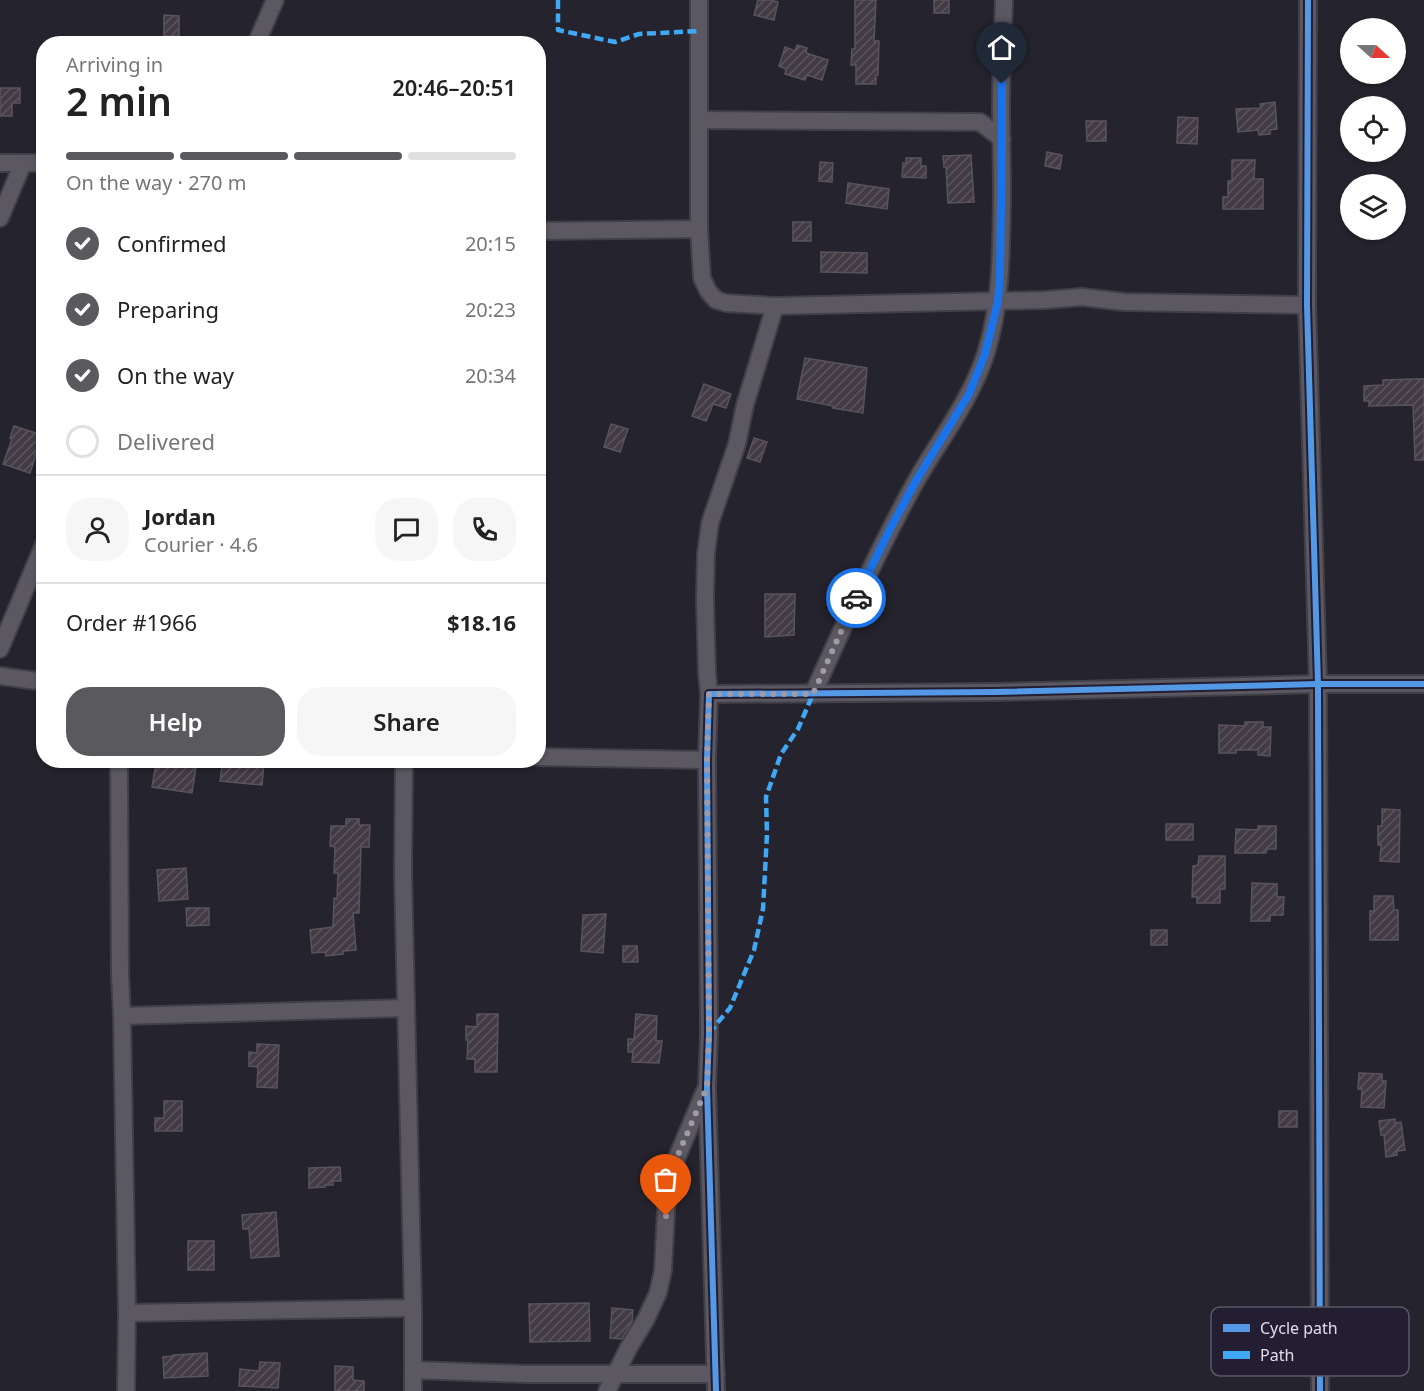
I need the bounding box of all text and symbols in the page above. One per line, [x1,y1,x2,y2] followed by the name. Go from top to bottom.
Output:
[1340,18,1406,84] north arrow
[1340,18,1406,240] map controls
[976,22,1027,84] pin
[985,31,1018,64] icon: home
[66,51,163,78] text: Arriving in
[392,72,516,102] text: 20:46–20:51
[66,74,172,127] text: 2 min
[1340,96,1406,162] button: locate
[66,169,246,196] text: On the way · 270 m
[1340,174,1406,240] button: layers
[66,227,99,260] icon: check
[117,228,227,258] text: Confirmed
[465,230,516,257] text: 20:15
[66,293,99,326] icon: check
[117,294,219,324] text: Preparing
[465,296,516,323] text: 20:23
[66,359,99,392] icon: check
[117,360,234,390] text: On the way
[465,362,516,389] text: 20:34
[117,426,215,456] text: Delivered
[66,498,129,561] button: person
[375,498,438,561] button: chat
[453,498,516,561] button: phone
[144,501,216,531] text: Jordan
[144,531,258,558] text: Courier · 4.6
[826,568,886,628] courier
[840,582,873,615] icon: car
[66,607,197,637] text: Order #1966
[447,607,516,637] text: $18.16
[66,687,285,756] button: Help
[297,687,516,756] button: Share
[640,1154,691,1216] pin
[649,1163,682,1196] icon: bag
[1211,1307,1409,1376] legend
[1260,1317,1338,1339] text: Cycle path
[1260,1344,1294,1366] text: Path

